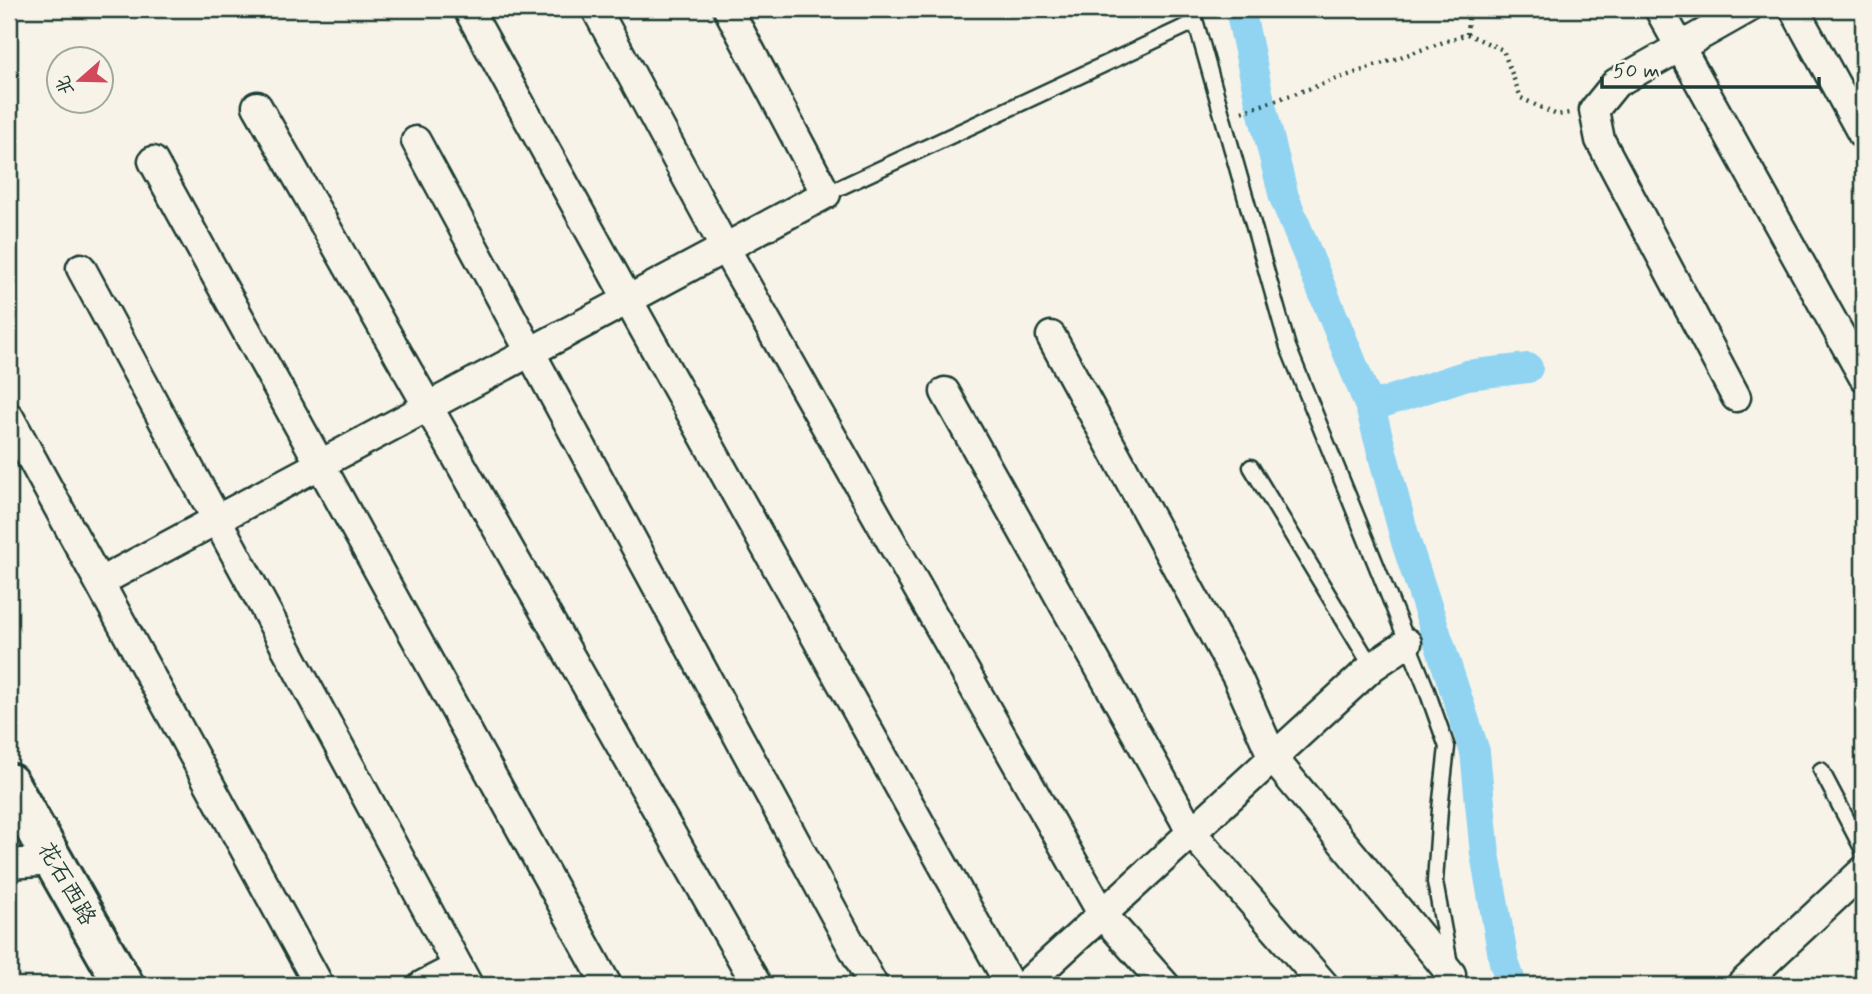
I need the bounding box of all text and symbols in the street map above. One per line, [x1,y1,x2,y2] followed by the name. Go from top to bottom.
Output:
[46,46,116,116] north arrow
[1602,46,1820,90] scale bar
[1613,57,1660,85] text: 50 m
[50,72,80,99] text: 北
[30,837,102,931] street label: 花石西路

